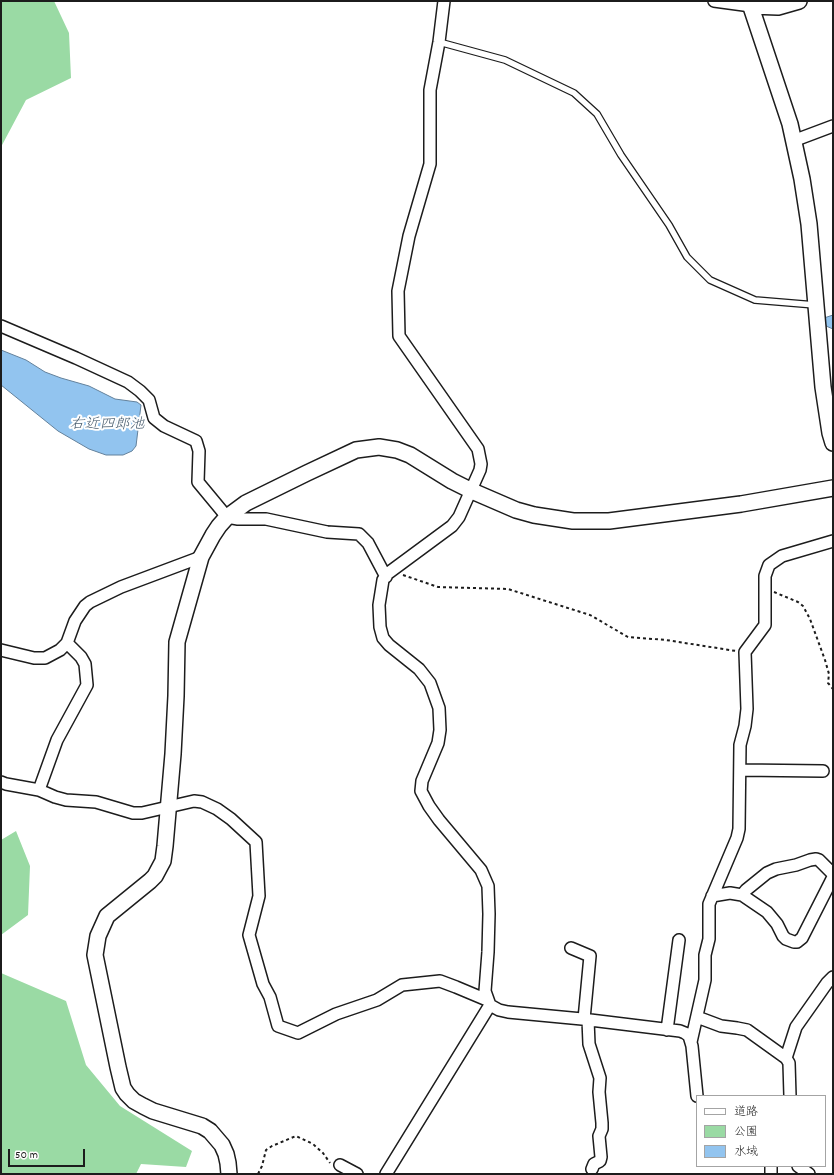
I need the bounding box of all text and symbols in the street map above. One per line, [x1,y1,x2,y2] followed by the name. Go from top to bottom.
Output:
[70,417,144,435] water label: 右近四郎池
[696,1095,826,1167] legend
[734,1104,758,1121] text: 道路
[734,1124,758,1141] text: 公園
[10,1141,87,1167] scale bar
[734,1144,758,1161] text: 水域
[15,1147,38,1164] text: 50 m

